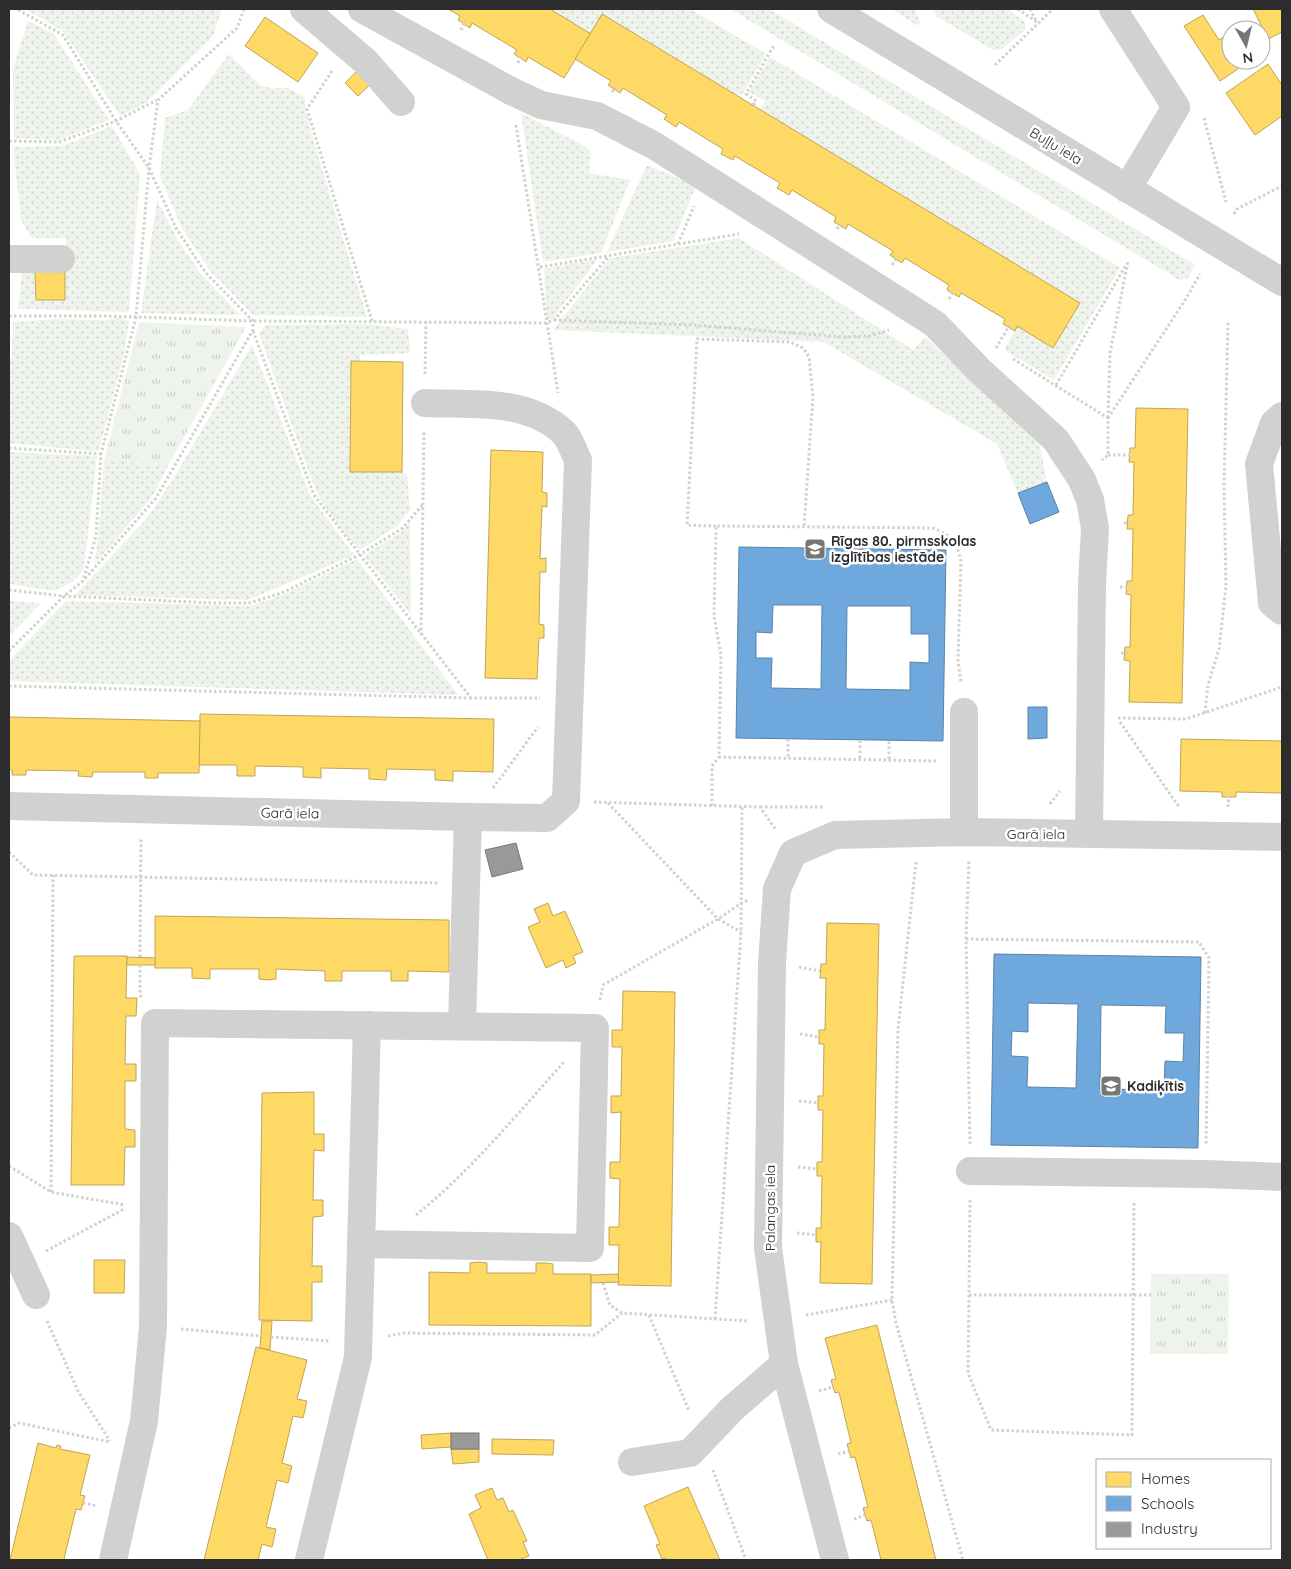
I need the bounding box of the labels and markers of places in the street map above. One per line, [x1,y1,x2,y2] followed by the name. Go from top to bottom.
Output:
[831,532,976,566] place label: Rīgas 80. pirmsskolas izglītības iestāde
[803,537,827,561] school or university icon: Rīgas 80. pirmsskolas izglītības iestāde
[1099,1074,1123,1098] school or university icon: Kadiķītis
[1127,1077,1184,1096] place label: Kadiķītis

